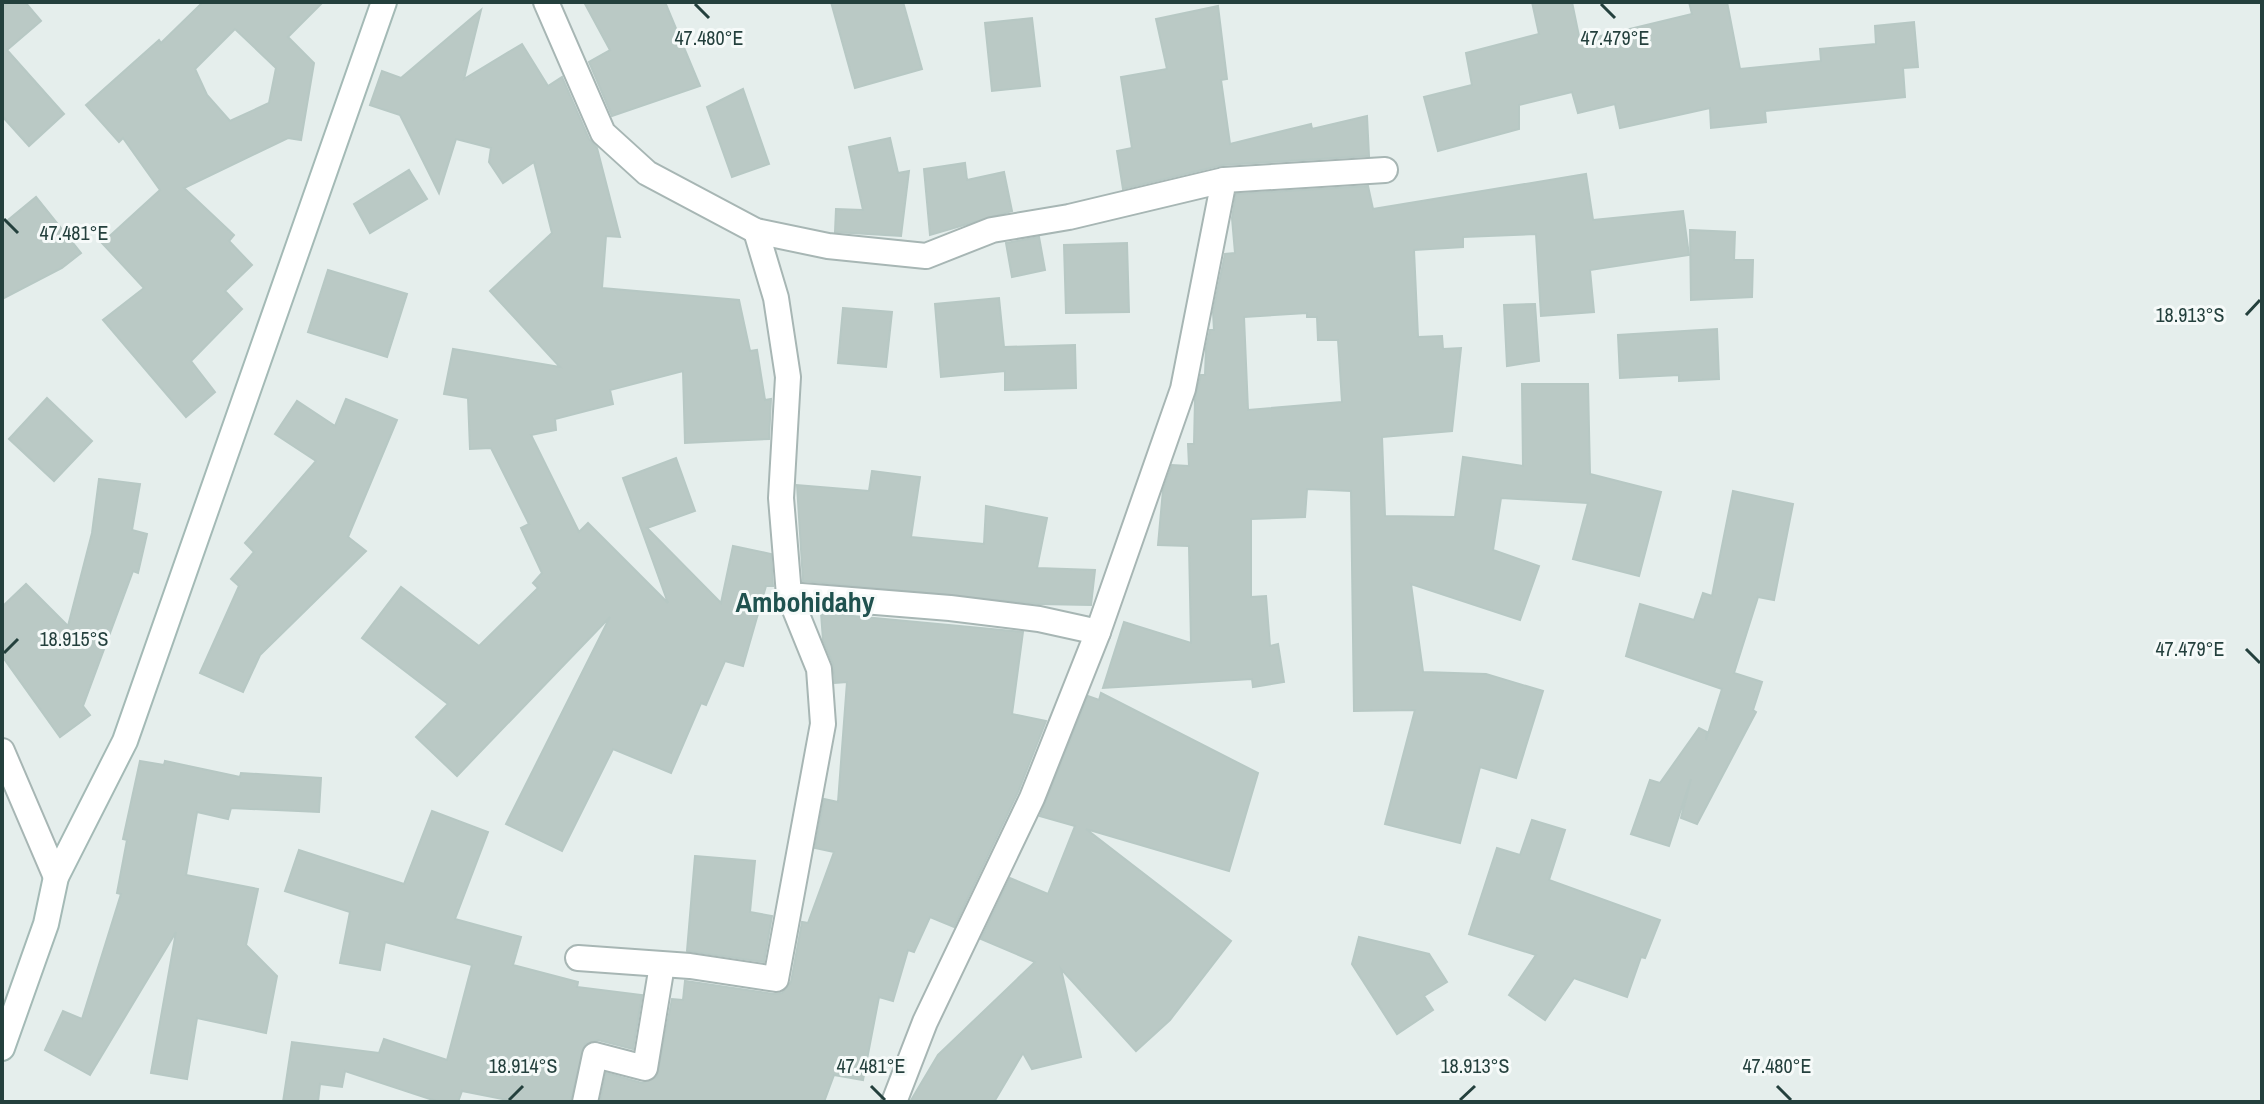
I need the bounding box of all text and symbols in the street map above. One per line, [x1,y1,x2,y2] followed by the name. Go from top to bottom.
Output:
[674,24,744,51] text: 47.480°E
[1580,24,1650,51] text: 47.479°E
[39,219,109,246] text: 47.481°E
[2155,301,2225,328] text: 18.913°S
[735,583,875,621] district label: Ambohidahy
[39,625,109,652] text: 18.915°S
[2155,635,2225,662] text: 47.479°E
[488,1052,558,1079] text: 18.914°S
[836,1052,906,1079] text: 47.481°E
[1440,1052,1510,1079] text: 18.913°S
[1742,1052,1812,1079] text: 47.480°E

